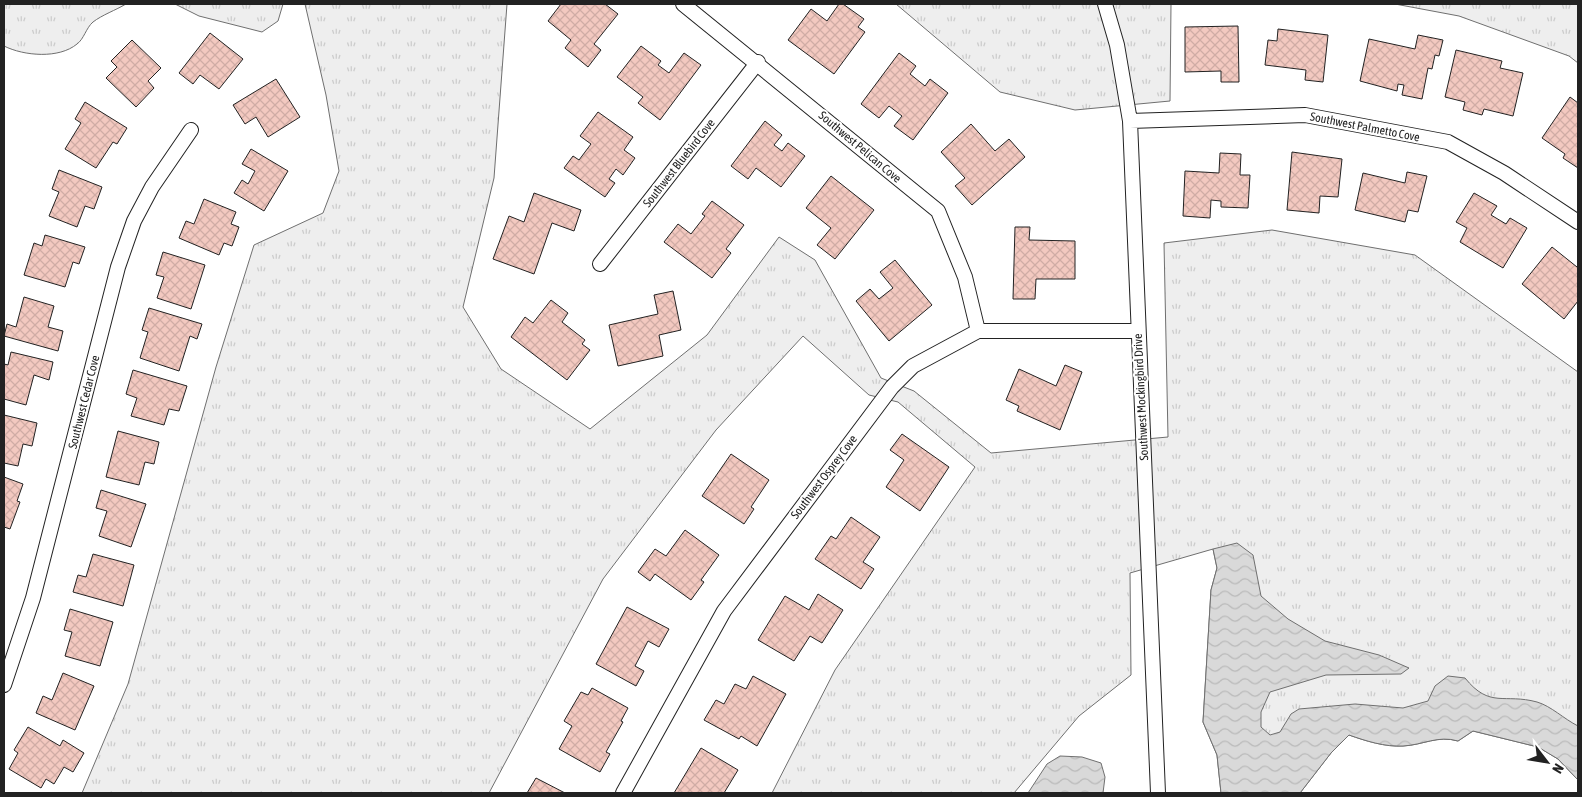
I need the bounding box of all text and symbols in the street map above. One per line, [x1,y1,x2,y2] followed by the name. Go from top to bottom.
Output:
[816,108,904,186] street label: Southwest Pelican Cove
[1309,110,1421,144] street label: Southwest Palmetto Cove
[640,116,718,210] street label: Southwest Bluebird Cove
[1131,333,1151,461] street label: Southwest Mockingbird Drive
[66,354,102,450] street label: Southwest Cedar Cove
[788,432,860,522] street label: Southwest Osprey Cove
[1522,737,1572,787] north arrow
[1549,761,1567,776] text: N

